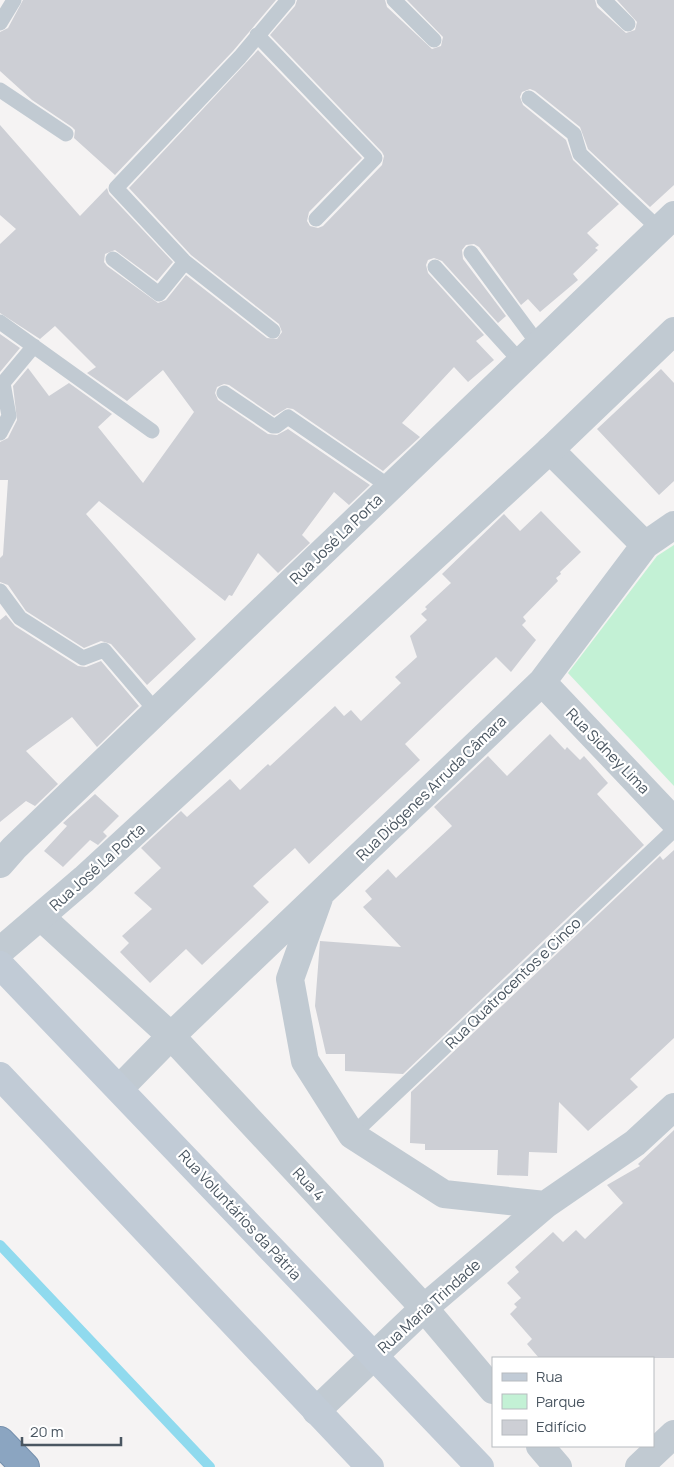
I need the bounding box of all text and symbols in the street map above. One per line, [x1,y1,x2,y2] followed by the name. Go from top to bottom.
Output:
[285,489,387,589] street label: Rua José La Porta
[562,703,654,799] street label: Rua Sidney Lima
[351,711,511,865] street label: Rua Diógenes Arruda Câmara
[45,818,149,916] street label: Rua José La Porta
[441,913,585,1053] street label: Rua Quatrocentos e Cinco
[174,1145,306,1285] street label: Rua Voluntários da Pátria
[288,1163,330,1205] street label: Rua 4
[373,1254,485,1358] street label: Rua Maria Trindade
[492,1357,654,1447] legend
[536,1366,563,1387] text: Rua
[536,1391,585,1412] text: Parque
[22,1414,121,1446] scale bar
[536,1416,587,1437] text: Edifício
[30,1421,63,1442] text: 20 m

